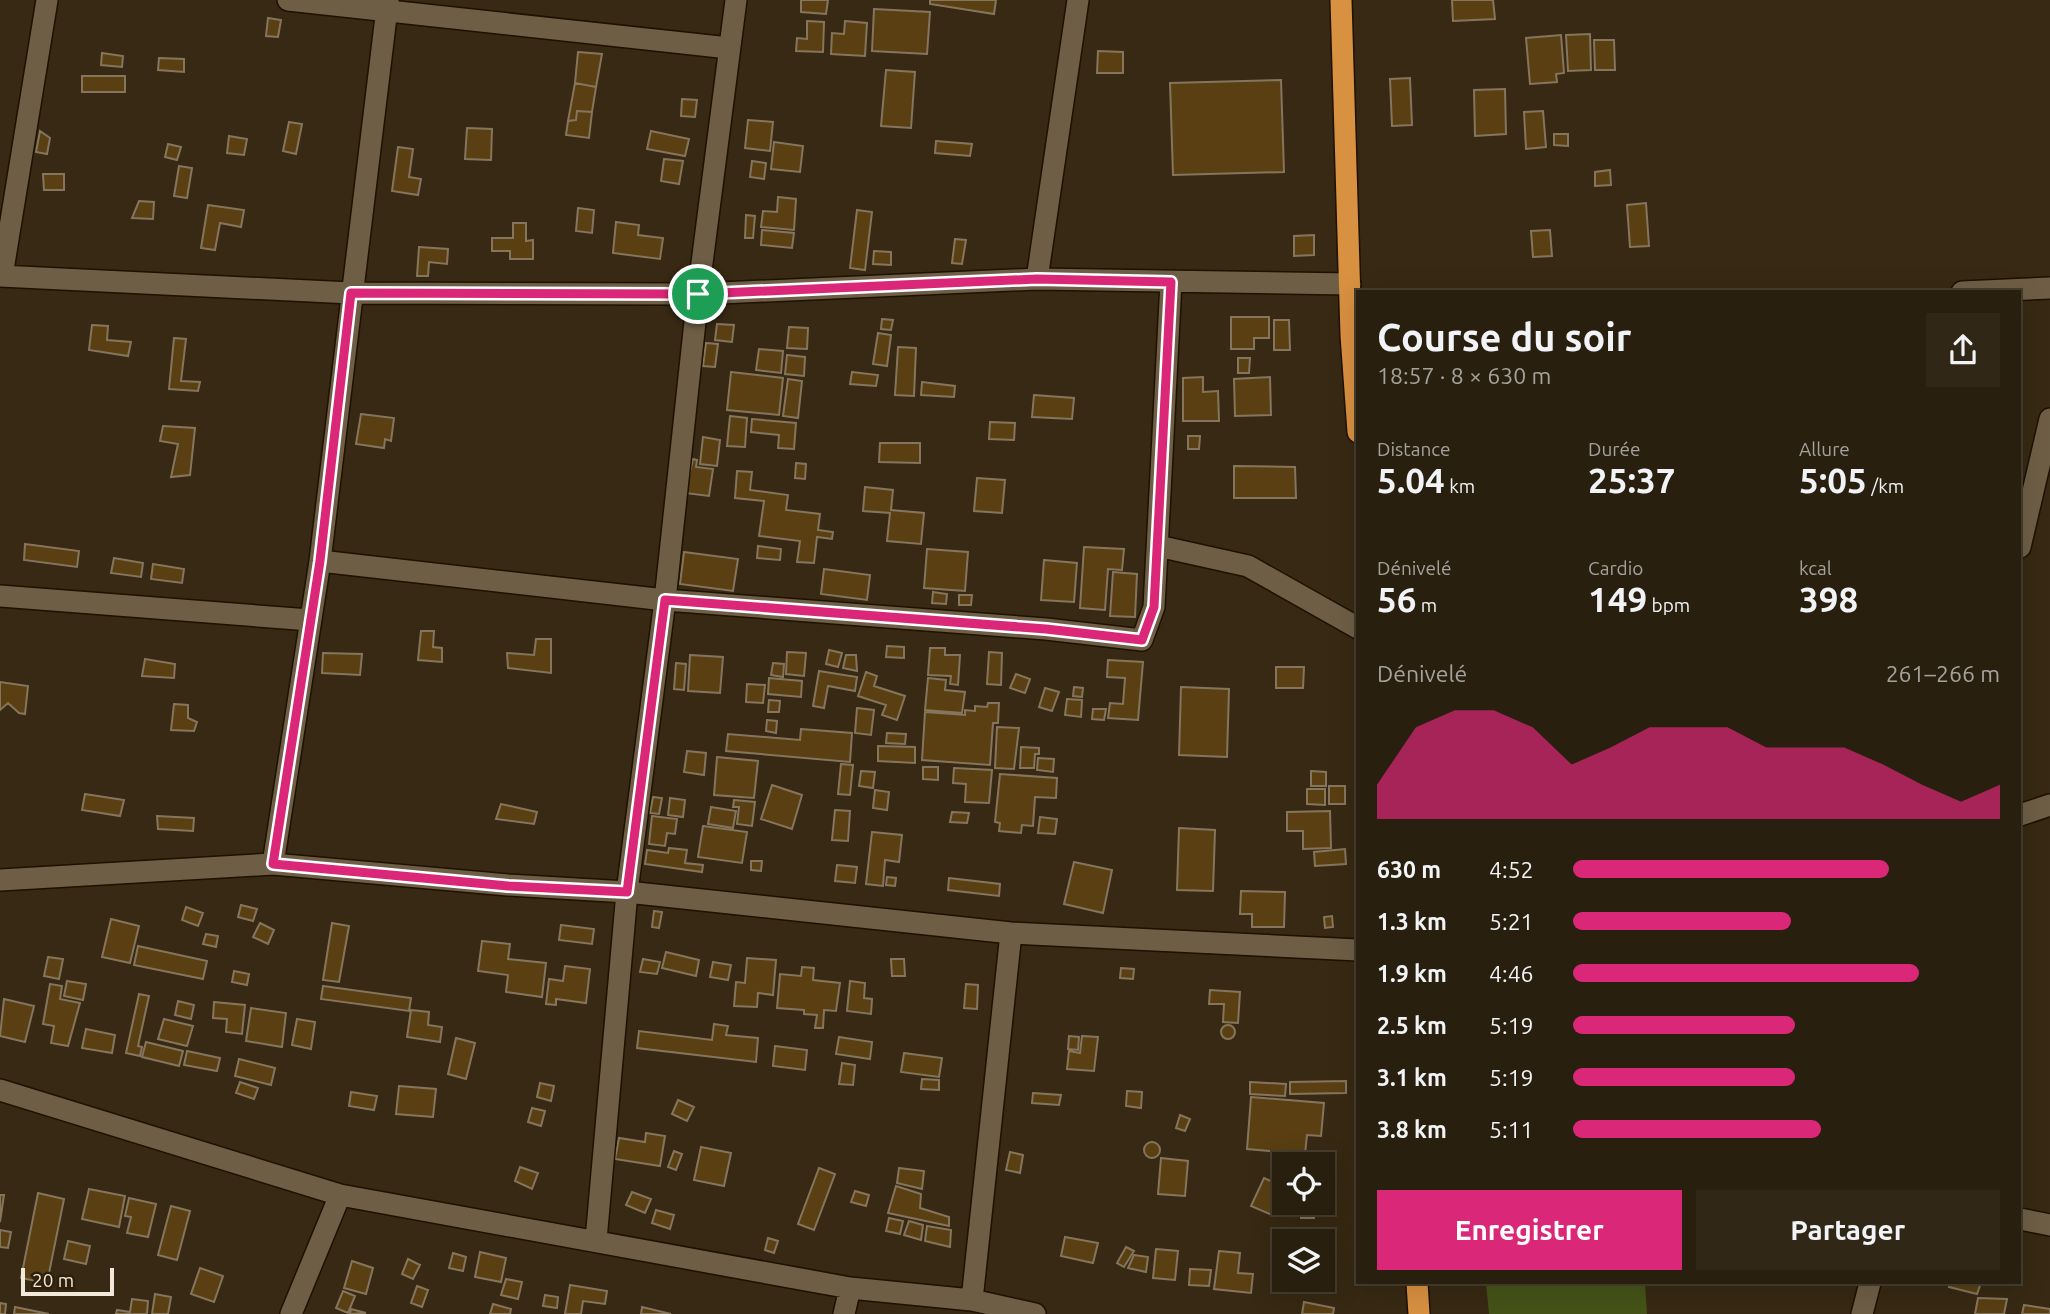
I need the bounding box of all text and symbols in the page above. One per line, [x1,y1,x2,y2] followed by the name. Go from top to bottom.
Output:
[668,264,728,324] pin
[679,275,717,313] icon: arrive
[1926,313,2000,387] button: share
[1377,316,1631,358] text: Course du soir
[1377,363,1551,388] text: 18:57 · 8 × 630 m
[1377,438,1451,460] text: Distance
[1588,438,1640,460] text: Durée
[1799,438,1850,460] text: Allure
[1377,460,1445,500] text: 5.04
[1588,460,1676,500] text: 25:37
[1799,460,1867,500] text: 5:05
[1445,475,1475,497] text: km
[1867,475,1904,497] text: /km
[1377,557,1452,579] text: Dénivelé
[1588,557,1643,579] text: Cardio
[1799,557,1832,579] text: kcal
[1377,579,1416,619] text: 56
[1588,579,1647,619] text: 149
[1799,579,1858,619] text: 398
[1416,594,1437,616] text: m
[1647,594,1690,616] text: bpm
[1377,661,1467,686] text: Dénivelé
[1886,661,2000,686] text: 261–266 m
[1377,857,1441,882] text: 630 m
[1489,857,1534,882] text: 4:52
[1377,909,1447,934] text: 1.3 km
[1489,909,1534,934] text: 5:21
[1377,961,1447,986] text: 1.9 km
[1489,961,1534,986] text: 4:46
[1377,1013,1447,1038] text: 2.5 km
[1489,1013,1534,1038] text: 5:19
[1377,1065,1447,1090] text: 3.1 km
[1489,1065,1534,1090] text: 5:19
[1377,1117,1447,1142] text: 3.8 km
[1489,1117,1534,1142] text: 5:11
[1272,1152,1335,1292] map controls
[1272,1152,1335,1215] button: locate
[1377,1190,1682,1270] button: Enregistrer
[1696,1190,2000,1270] button: Partager
[1272,1229,1335,1292] button: layers
[21,1265,114,1297] scale bar
[32,1269,74,1291] text: 20 m

